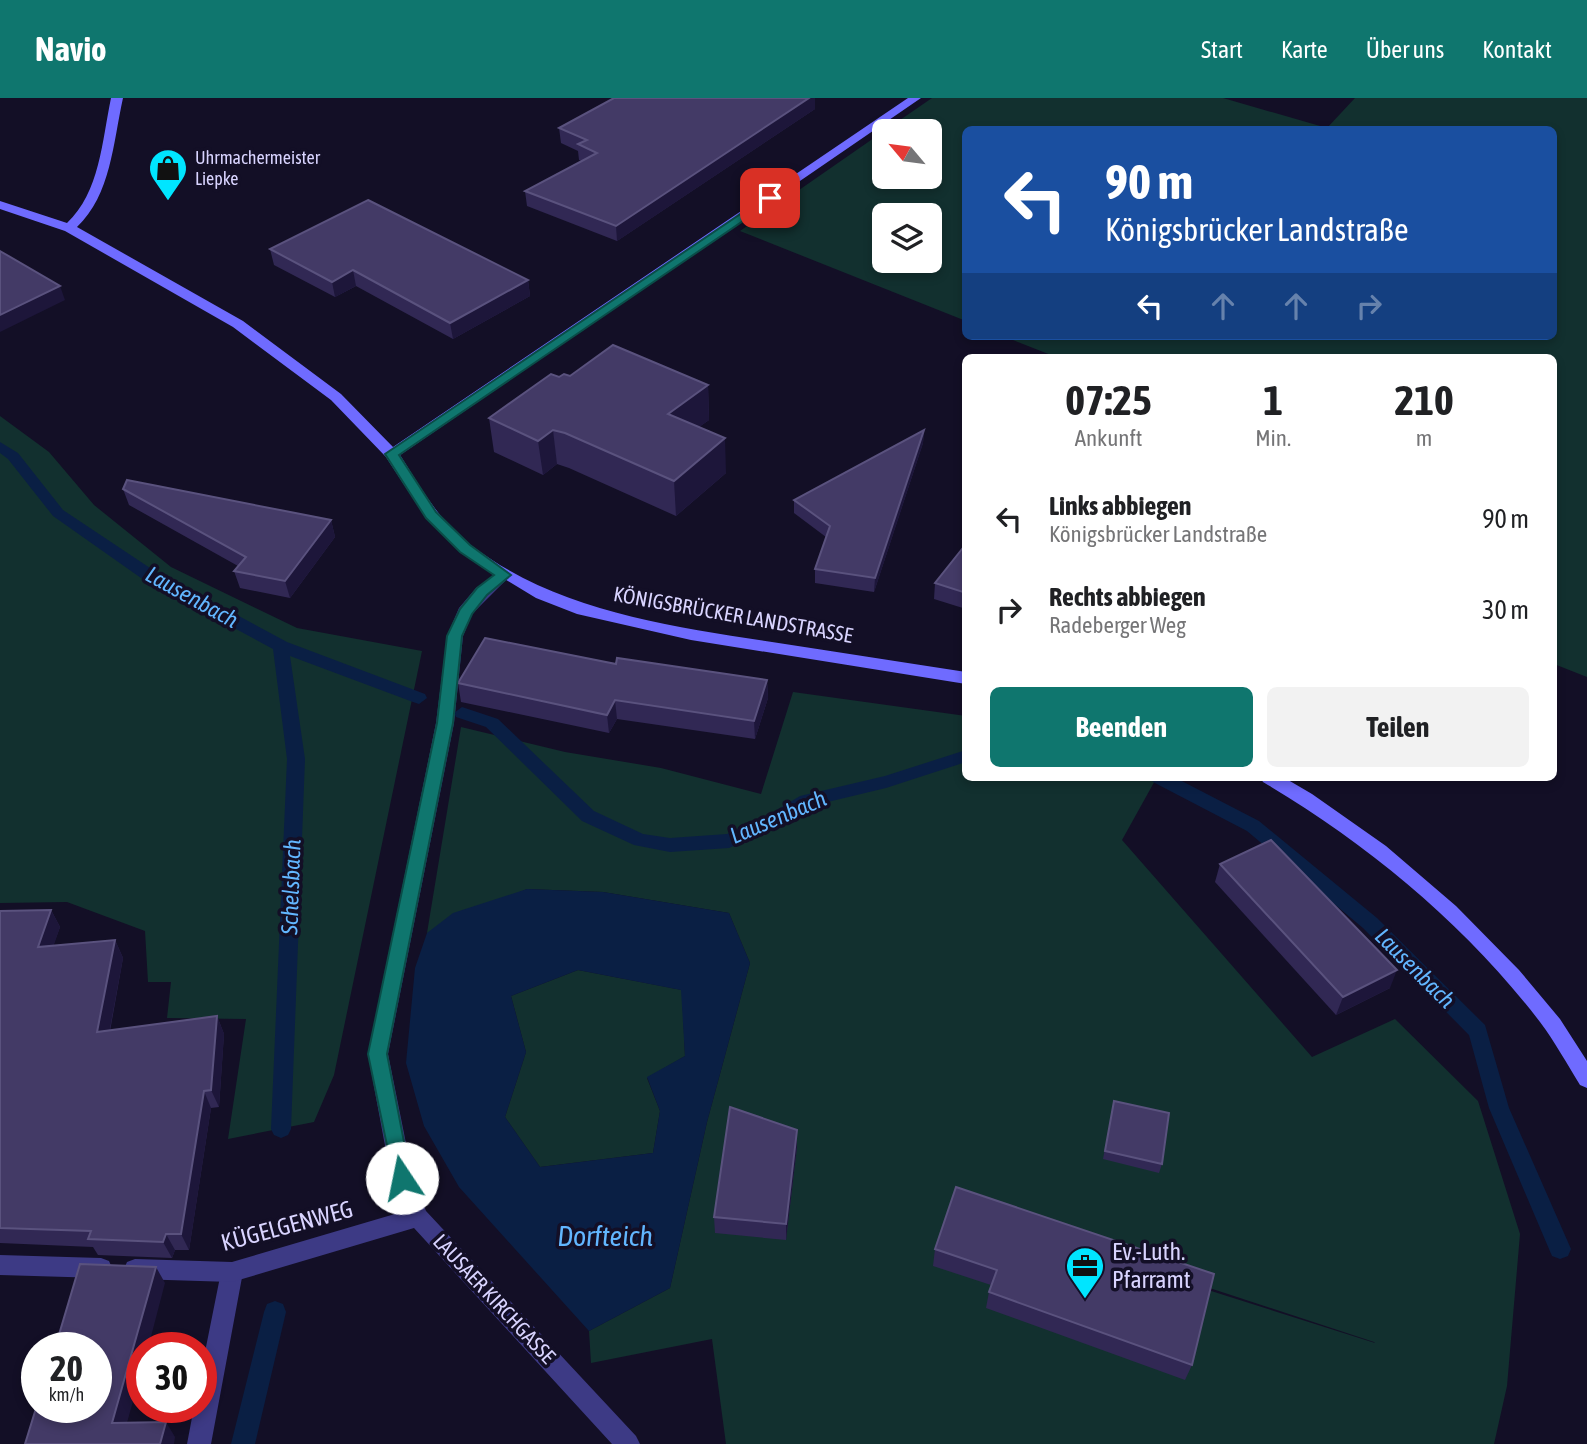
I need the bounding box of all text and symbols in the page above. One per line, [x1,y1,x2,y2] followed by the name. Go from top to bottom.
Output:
[35,30,107,68] text: Navio
[1201,36,1243,63] text: Start
[1281,36,1328,63] text: Karte
[1366,36,1444,63] text: Über uns
[1482,36,1552,63] text: Kontakt
[872,119,942,189] north arrow
[872,119,942,273] map controls
[147,147,189,202] shop icon: Uhrmachermeister Liepke
[195,147,321,189] place label: Uhrmachermeister Liepke
[1105,153,1193,209] text: 90 m
[990,154,1081,245] icon: left
[740,168,800,228] pin
[751,179,789,217] icon: arrive
[872,203,942,273] button: layers
[1105,211,1408,248] text: Königsbrücker Landstraße
[1131,287,1169,325] icon: left
[1204,287,1242,325] icon: ahead
[1277,287,1315,325] icon: ahead
[1350,287,1388,325] icon: right
[1065,376,1152,424] text: 07:25
[1263,376,1283,424] text: 1
[1394,376,1454,424] text: 210
[1075,425,1142,451] text: Ankunft
[1255,425,1291,451] text: Min.
[1416,425,1432,451] text: m
[1049,491,1191,521] text: Links abbiegen
[990,500,1028,538] icon: left
[1482,504,1529,534] text: 90 m
[1049,521,1267,547] text: Königsbrücker Landstraße
[141,561,243,633] water label: Lausenbach
[612,581,855,647] street label: KÖNIGSBRÜCKER LANDSTRASSE
[1049,582,1206,612] text: Rechts abbiegen
[990,591,1028,629] icon: right
[1482,595,1529,625] text: 30 m
[1049,612,1186,638] text: Radeberger Weg
[990,687,1253,767] button: Beenden
[1267,687,1529,767] button: Teilen
[726,785,830,849] water label: Lausenbach
[276,839,306,936] water label: Schelsbach
[1370,923,1460,1013] water label: Lausenbach
[365,1141,439,1215] position arrow
[218,1195,356,1256] street label: KÜGELGENWEG
[557,1220,653,1252] water label: Dorfteich
[429,1229,561,1368] street label: LAUSAER KIRCHGASSE
[1112,1238,1191,1293] place label: Ev.-Luth. Pfarramt
[1064,1245,1106,1300] office icon: Ev.-Luth. Pfarramt
[126,1332,217,1423] speed limit sign: 30
[50,1348,83,1388] text: 20
[49,1384,84,1405] text: km/h

